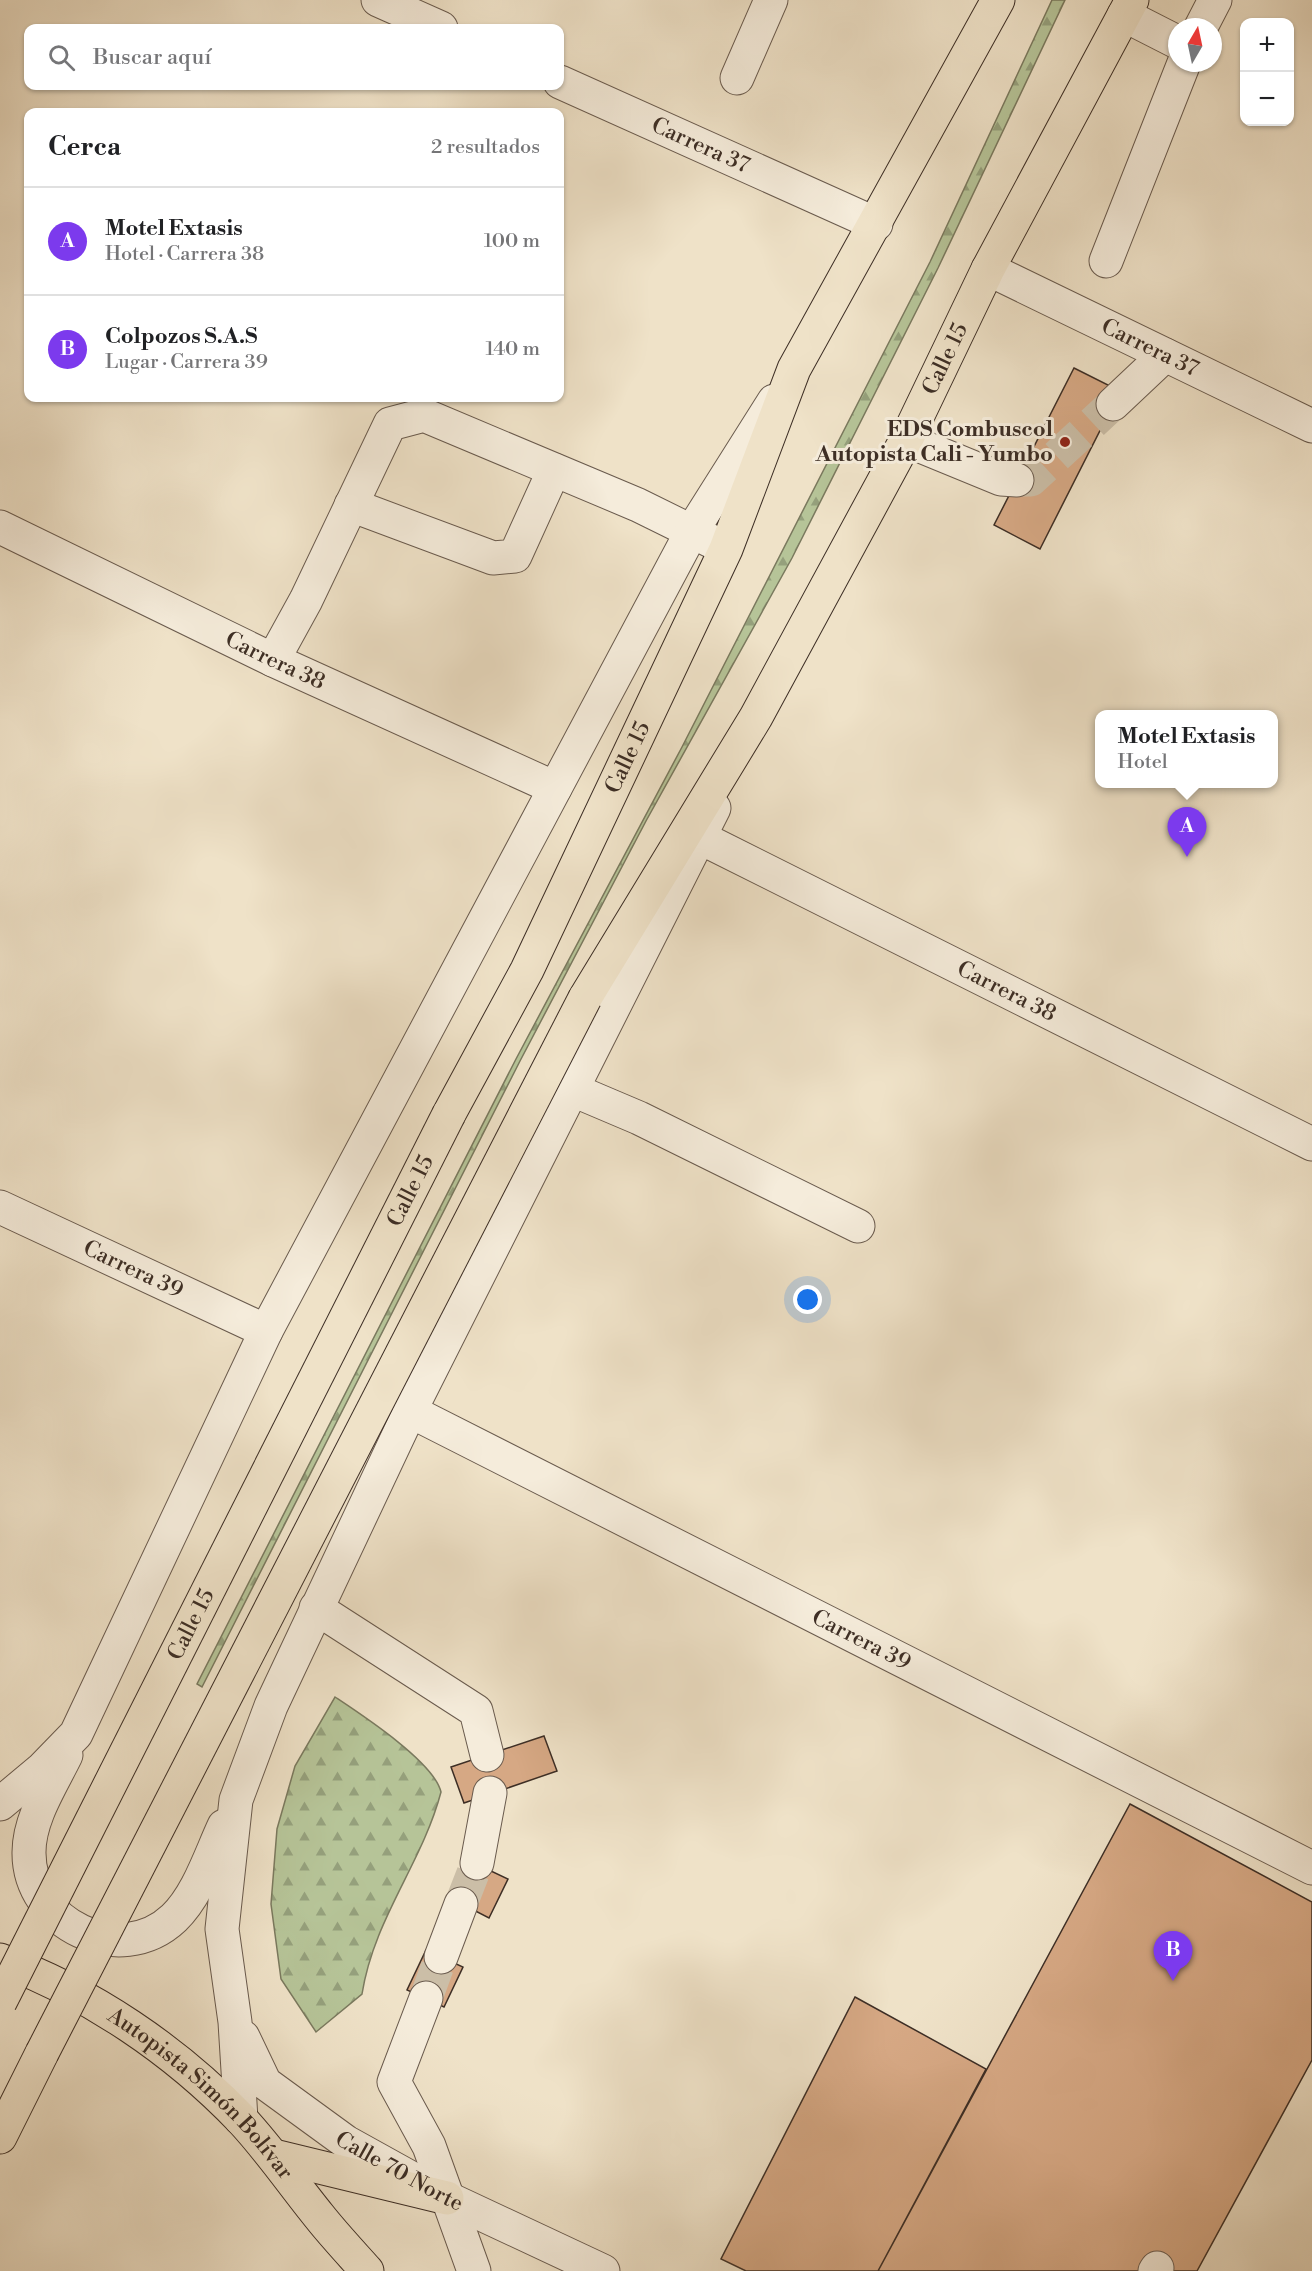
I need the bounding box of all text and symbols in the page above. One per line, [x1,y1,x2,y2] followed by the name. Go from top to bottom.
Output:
[1168,18,1222,72] north arrow
[1240,18,1294,126] map controls
[1240,18,1294,72] button: +
[24,24,564,90] search box
[45,41,78,74] icon: search
[93,44,211,71] text: Buscar aquí
[1240,72,1294,126] button: −
[647,111,754,179] street label: Carrera 37
[48,131,121,163] text: Cerca
[431,135,540,160] text: 2 resultados
[105,215,243,242] text: Motel Extasis
[60,229,75,254] text: A
[484,229,540,254] text: 100 m
[105,242,264,267] text: Hotel · Carrera 38
[1097,313,1203,382] street label: Carrera 37
[916,318,974,399] street label: Calle 15
[105,323,258,350] text: Colpozos S.A.S
[60,337,75,362] text: B
[485,337,540,362] text: 140 m
[105,350,268,375] text: Lugar · Carrera 39
[814,416,1053,468] place label: EDS Combuscol Autopista Cali - Yumbo
[1058,435,1072,449] marker: EDS Combuscol Autopista Cali - Yumbo
[221,625,330,695] street label: Carrera 38
[1095,710,1278,788] popup
[599,717,656,798] street label: Calle 15
[1118,723,1255,750] text: Motel Extasis
[1118,750,1168,775] text: Hotel
[1168,808,1206,857] pin: A
[953,955,1061,1027] street label: Carrera 38
[381,1151,439,1231] street label: Calle 15
[79,1234,188,1304] street label: Carrera 39
[793,1285,822,1314] your location
[162,1584,220,1665] street label: Calle 15
[807,1603,915,1676] street label: Carrera 39
[1154,1932,1192,1981] pin: B
[102,2001,299,2185] street label: Autopista Simón Bolívar
[330,2125,468,2217] street label: Calle 70 Norte

